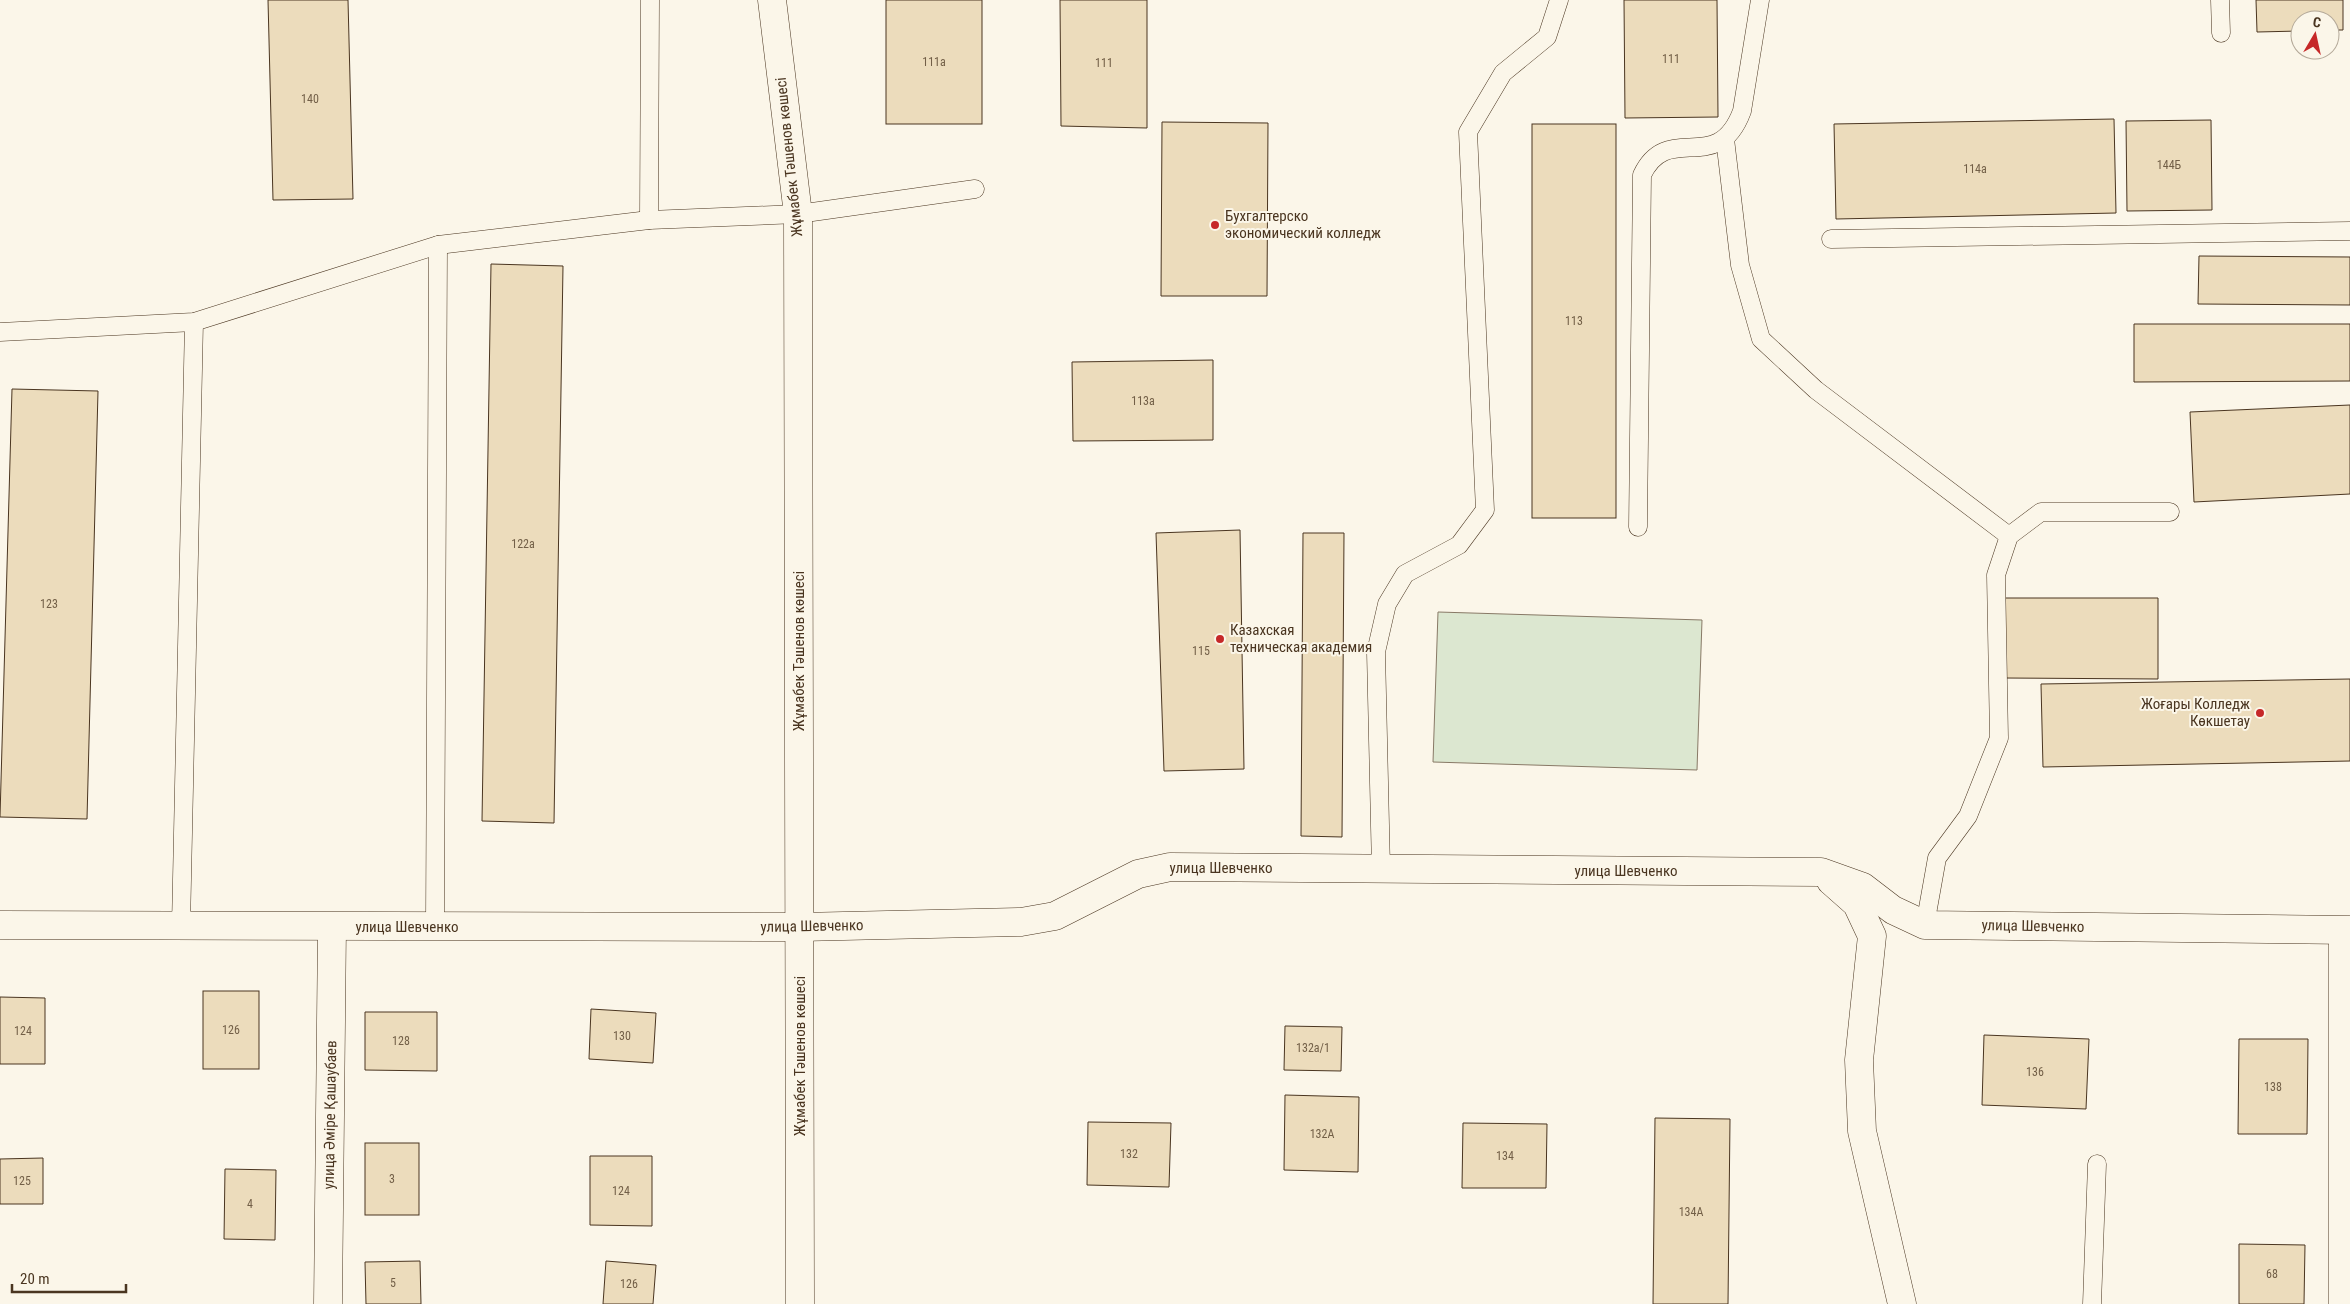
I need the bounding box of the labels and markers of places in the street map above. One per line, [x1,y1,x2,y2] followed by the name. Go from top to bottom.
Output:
[1225,207,1381,242] place label: Бухгалтерско экономический колледж
[1209,219,1221,231] marker: Бухгалтерско экономический колледж
[1230,621,1372,656] place label: Казахская техническая академия
[1214,633,1226,645] marker: Казахская техническая академия
[2141,695,2250,730] place label: Жоғары Колледж Көкшетау
[2254,707,2266,719] marker: Жоғары Колледж Көкшетау

